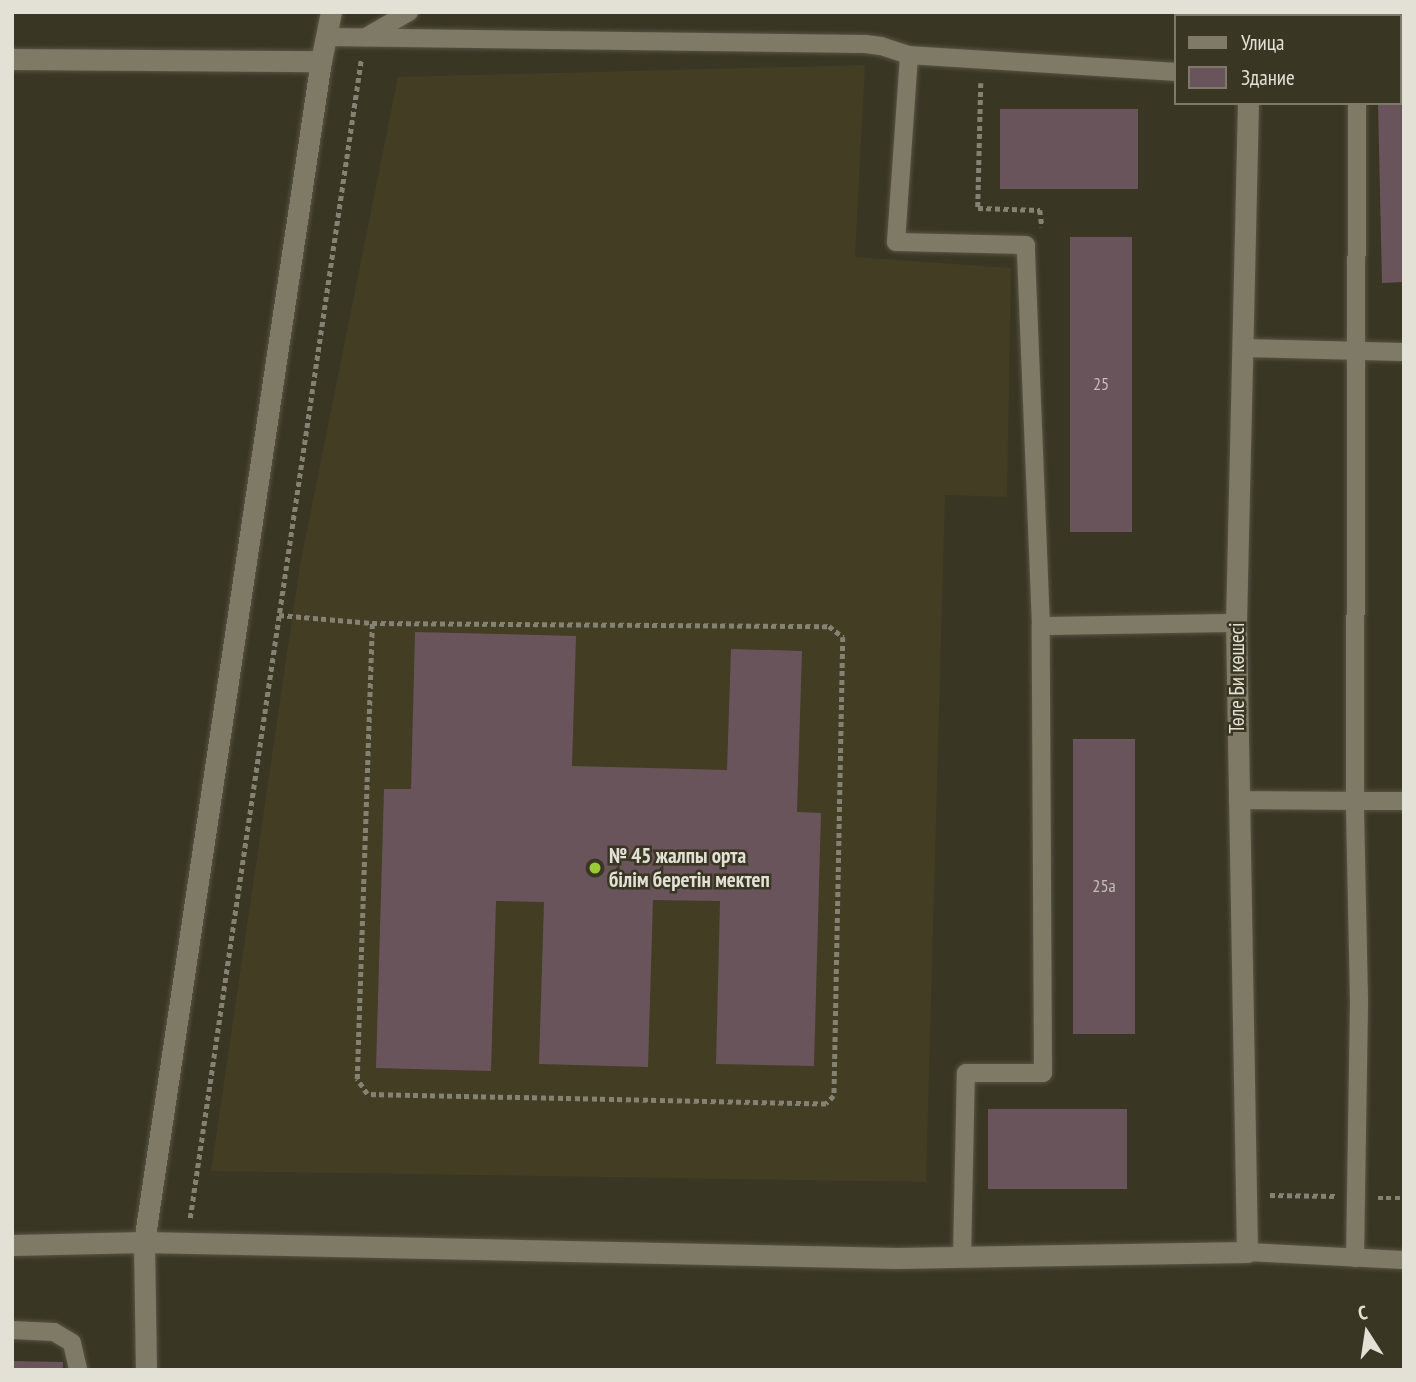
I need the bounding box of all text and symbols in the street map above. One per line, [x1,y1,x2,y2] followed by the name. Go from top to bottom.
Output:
[1174,14,1402,105] legend
[1241,29,1284,56] text: Улица
[1241,64,1295,91] text: Здание
[1093,373,1109,395] house number: 25
[1224,622,1250,734] street label: Төле Би көшесі
[609,843,770,893] place label: № 45 жалпы орта білім беретін мектеп
[587,860,603,876] marker: № 45 жалпы орта білім беретін мектеп
[1092,875,1116,897] house number: 25а
[1332,1298,1402,1368] north arrow
[1356,1300,1369,1325] text: С

